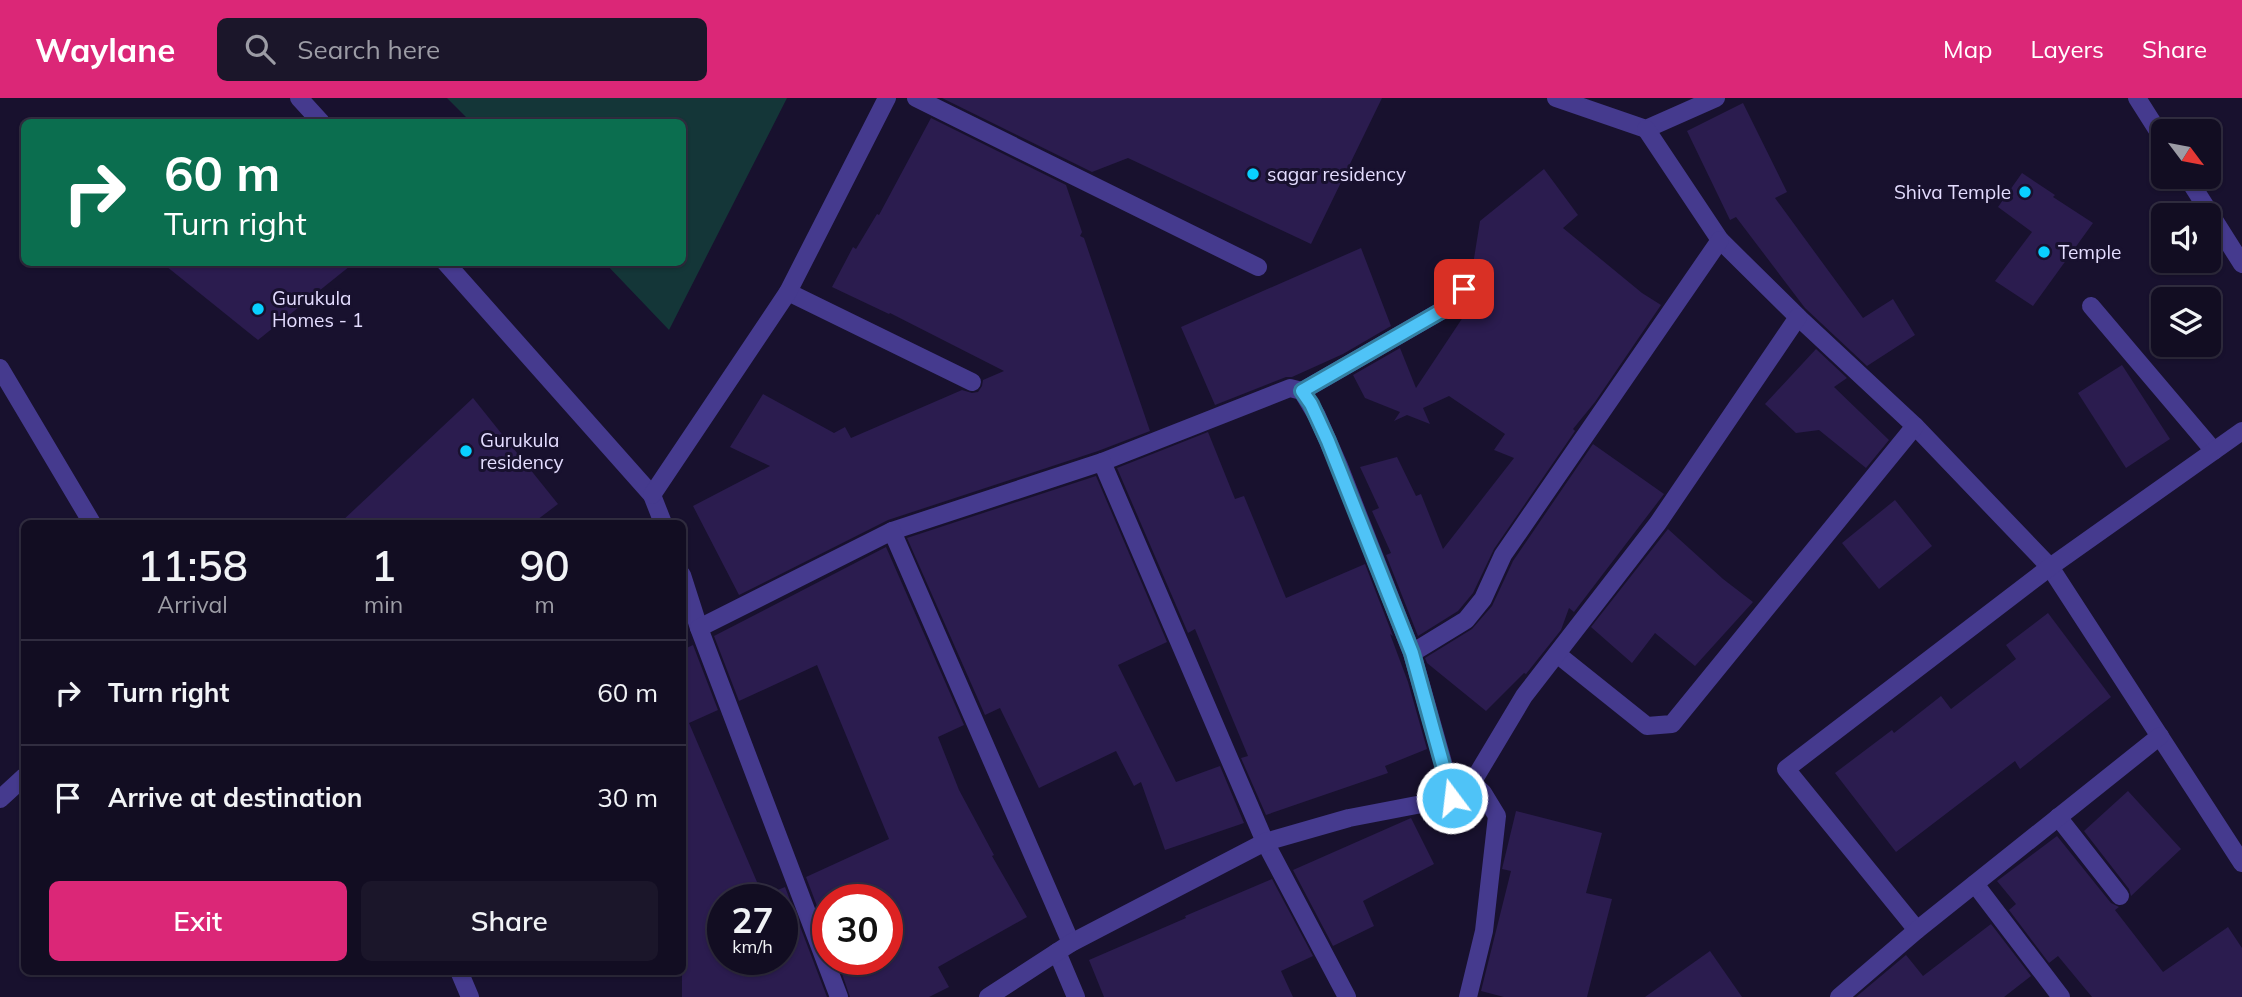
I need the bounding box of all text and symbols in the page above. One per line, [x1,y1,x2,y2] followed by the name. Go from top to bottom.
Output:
[217,18,707,81] search box
[35,29,175,70] text: Waylane
[241,30,279,68] icon: search
[297,33,440,66] text: Search here
[1943,34,1992,64] text: Map
[2030,34,2104,64] text: Layers
[2142,34,2207,64] text: Share
[2151,119,2221,189] north arrow
[2151,119,2221,357] map controls
[164,142,280,203] text: 60 m
[49,147,140,238] icon: right
[1267,162,1406,186] place label: sagar residency
[1245,166,1261,182] marker: sagar residency
[1894,180,2011,204] place label: Shiva Temple
[2017,184,2033,200] marker: Shiva Temple
[164,203,307,243] text: Turn right
[2151,203,2221,273] button: sound
[2058,240,2121,264] place label: Temple
[2036,244,2052,260] marker: Temple
[1434,259,1494,319] pin
[1445,270,1483,308] icon: arrive
[272,286,363,332] place label: Gurukula Homes - 1
[2151,287,2221,357] button: layers
[250,301,266,317] marker: Gurukula Homes - 1
[480,428,564,474] place label: Gurukula residency
[458,443,474,459] marker: Gurukula residency
[137,539,248,592] text: 11:58
[371,539,396,592] text: 1
[519,539,570,592] text: 90
[157,590,228,619] text: Arrival
[364,590,403,619] text: min
[534,590,555,619] text: m
[49,674,87,712] icon: right
[108,676,229,709] text: Turn right
[597,676,658,709] text: 60 m
[1415,761,1489,835] position arrow
[49,779,87,817] icon: arrive
[108,781,363,814] text: Arrive at destination
[597,781,658,814] text: 30 m
[49,881,347,961] button: Exit
[361,881,658,961] button: Share
[812,884,903,975] speed limit sign: 30
[731,898,774,942] text: 27
[732,935,773,958] text: km/h

